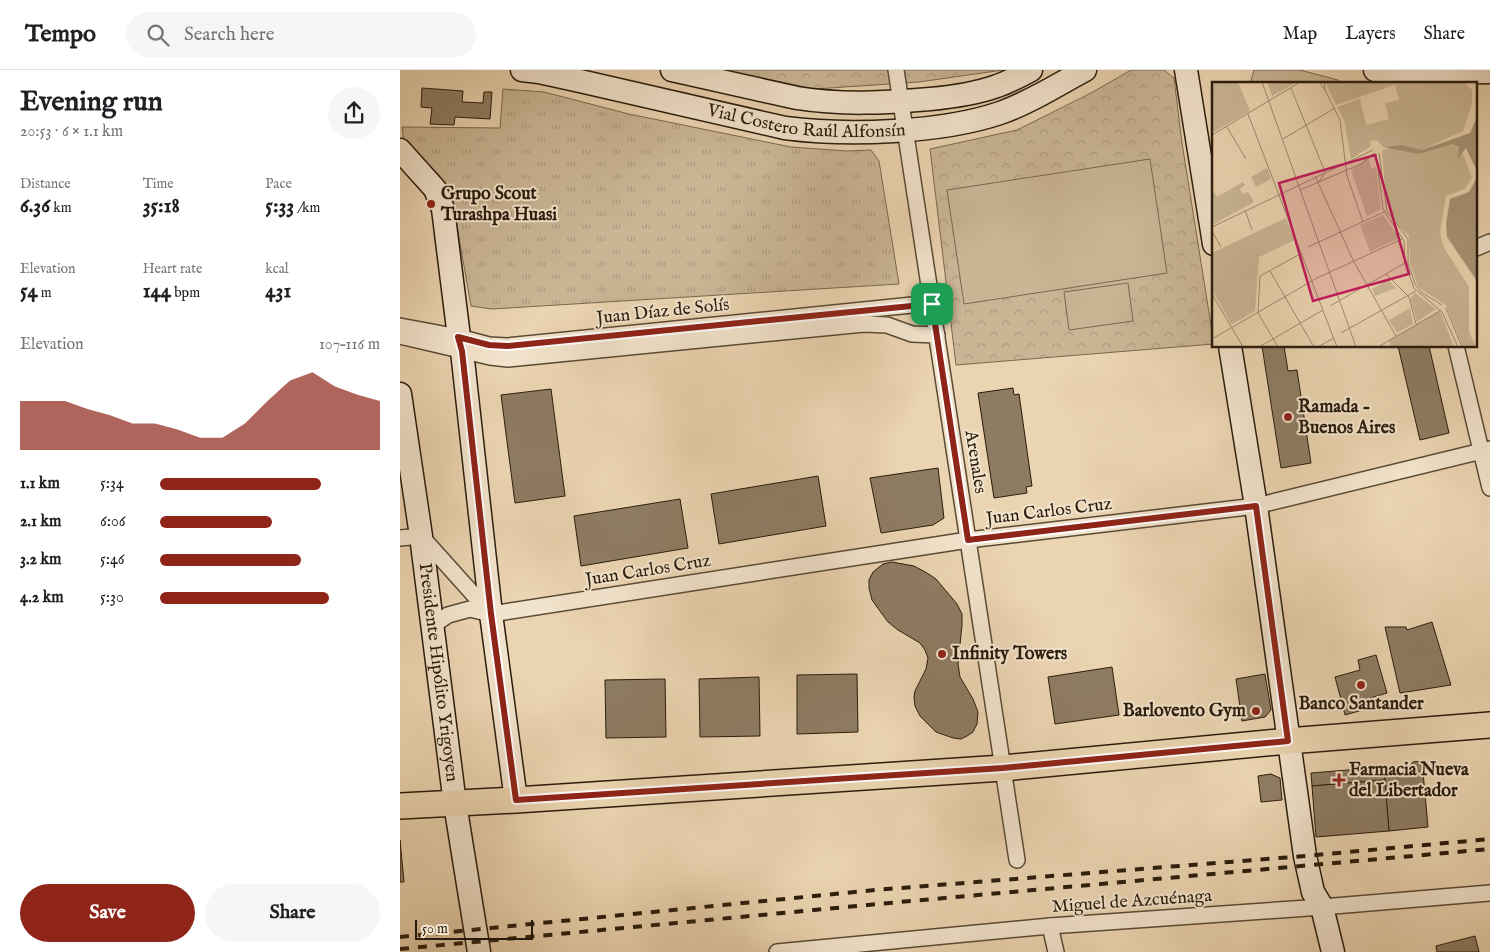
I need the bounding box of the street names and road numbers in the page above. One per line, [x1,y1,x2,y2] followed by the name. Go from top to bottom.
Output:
[704,99,907,144] street label: Vial Costero Raúl Alfonsín
[593,294,731,331] street label: Juan Díaz de Solís
[958,428,991,495] street label: Arenales
[983,493,1113,531] street label: Juan Carlos Cruz
[582,550,712,593] street label: Juan Carlos Cruz
[413,562,464,784] street label: Presidente Hipólito Yrigoyen
[1051,885,1213,919] street label: Miguel de Azcuénaga

